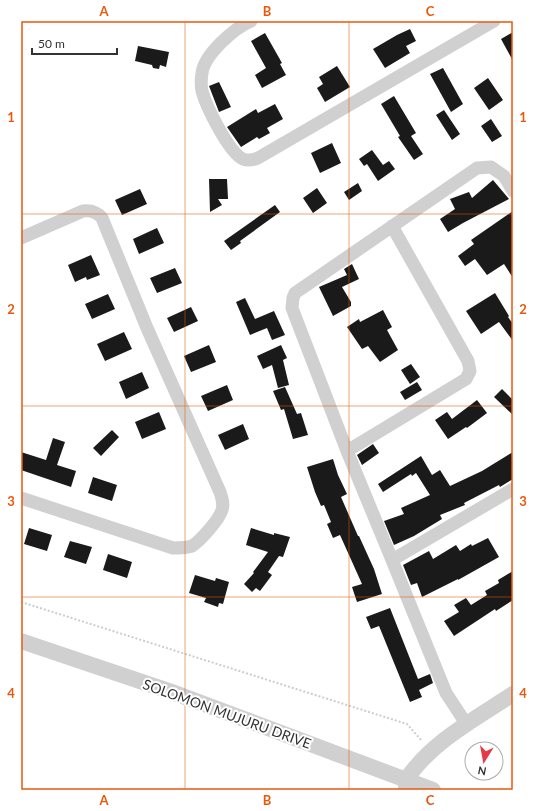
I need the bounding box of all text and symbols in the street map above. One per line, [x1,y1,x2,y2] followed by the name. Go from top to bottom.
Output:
[98,3,109,19] text: A
[263,3,272,19] text: B
[426,3,435,19] text: C
[32,30,117,56] scale bar
[38,36,65,51] text: 50 m
[7,109,15,125] text: 1
[519,109,527,125] text: 1
[7,301,15,317] text: 2
[519,301,527,317] text: 2
[7,493,15,509] text: 3
[519,493,527,509] text: 3
[141,675,314,752] street label: SOLOMON MUJURU DRIVE
[7,685,15,701] text: 4
[519,685,527,701] text: 4
[464,741,504,781] north arrow
[477,764,487,778] text: N
[98,792,109,808] text: A
[263,792,272,808] text: B
[426,792,435,808] text: C

